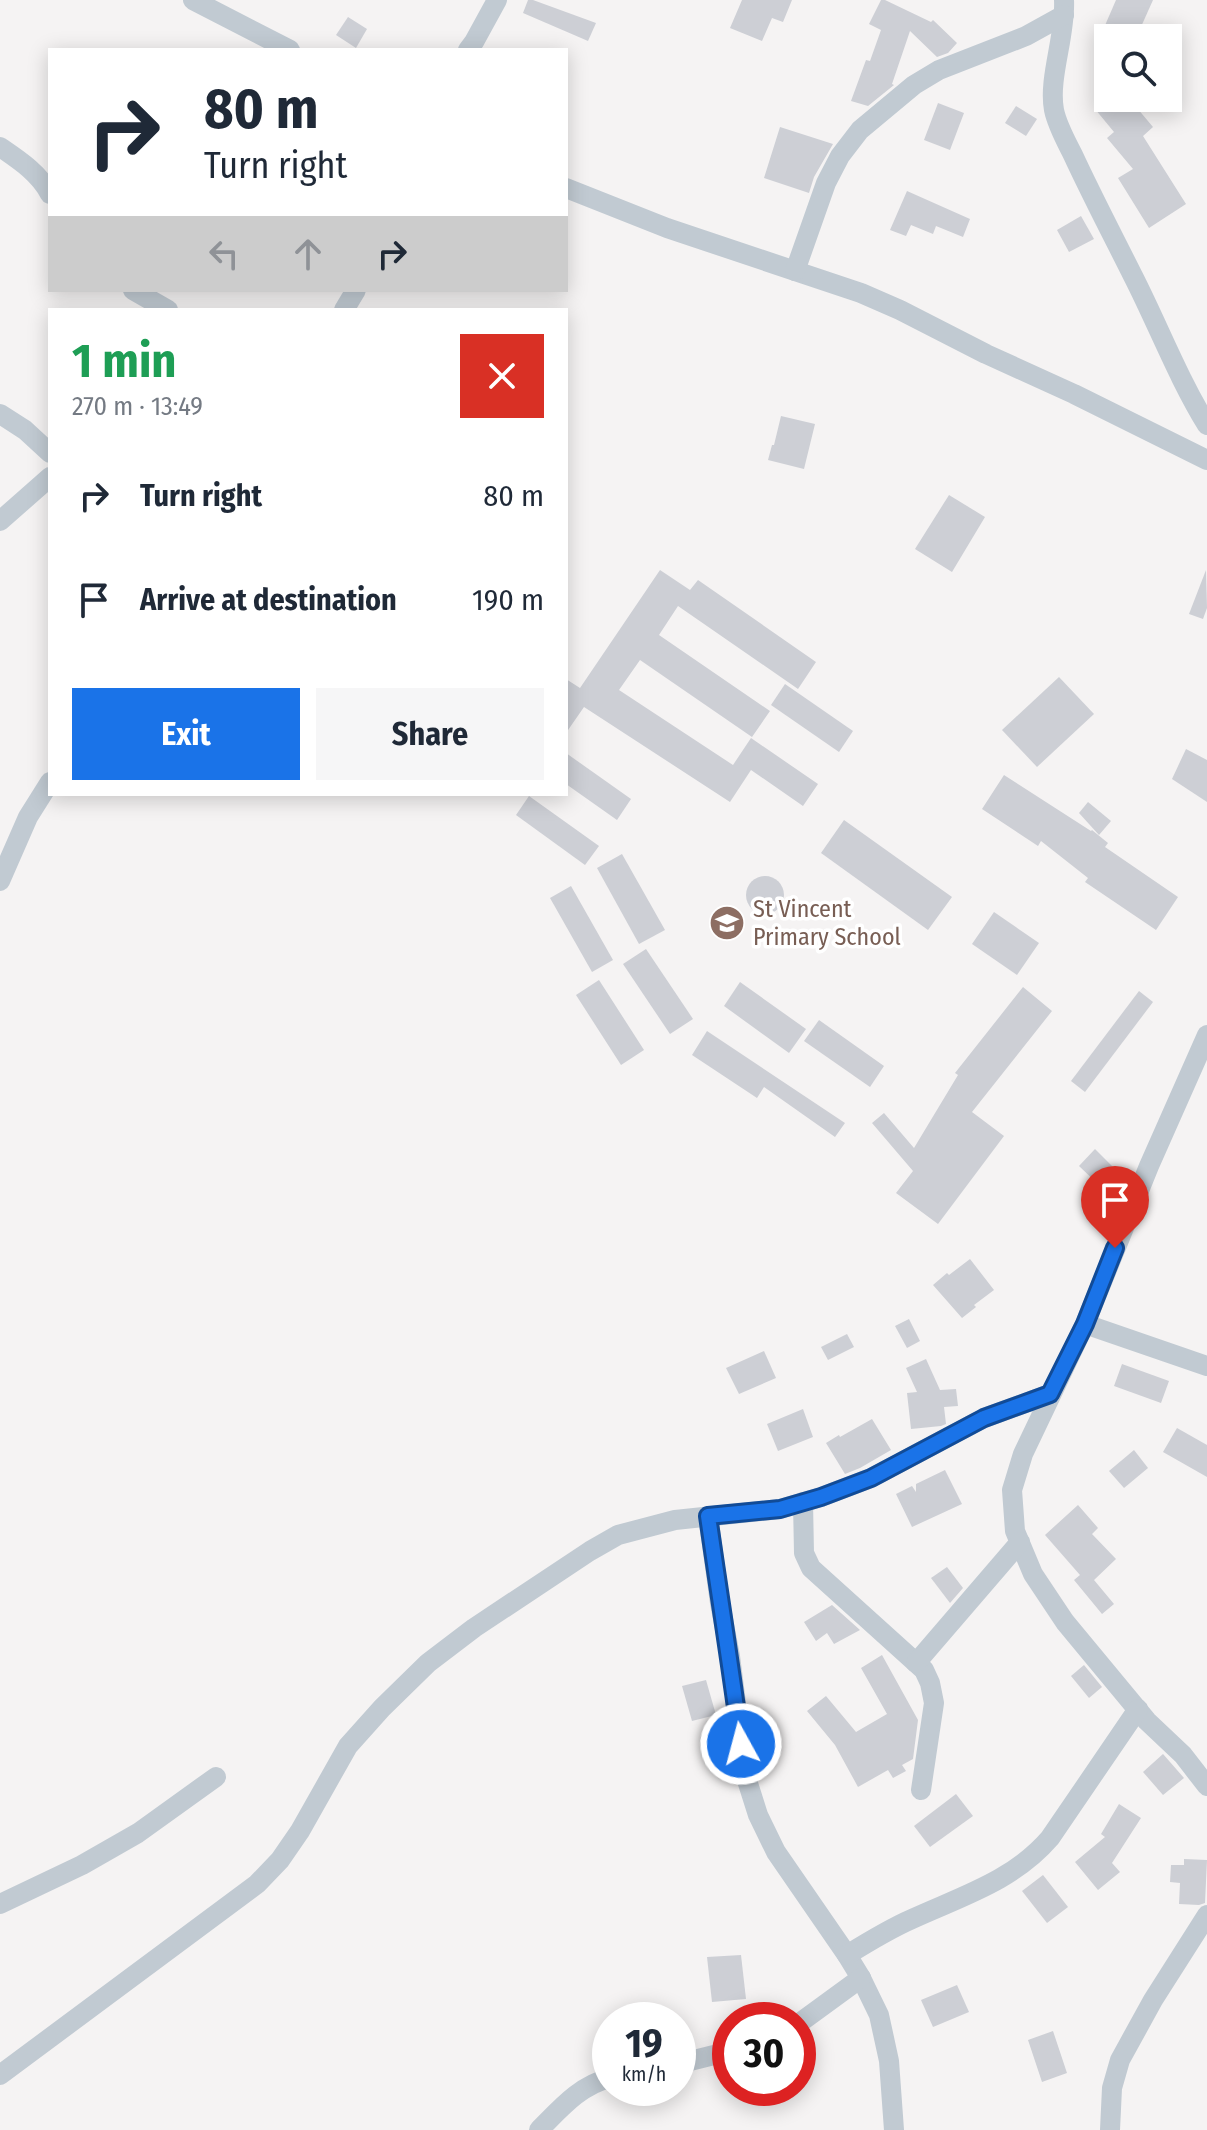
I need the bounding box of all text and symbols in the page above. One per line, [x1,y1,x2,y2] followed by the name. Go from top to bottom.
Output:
[1094,24,1182,112] map controls
[1094,24,1182,112] button: search
[204,76,319,143] text: 80 m
[72,80,176,184] icon: right
[204,144,347,188] text: Turn right
[202,232,246,276] icon: left
[286,232,330,276] icon: ahead
[370,232,414,276] icon: right
[72,332,177,390] text: 1 min
[460,334,544,418] button: close
[72,391,203,422] text: 270 m · 13:49
[72,474,116,518] icon: right
[140,478,262,514] text: Turn right
[483,478,544,514] text: 80 m
[72,578,116,622] icon: arrive
[140,582,397,618] text: Arrive at destination
[472,582,544,618] text: 190 m
[72,688,300,780] button: Exit
[316,688,544,780] button: Share
[753,895,901,951] place label: St Vincent Primary School
[708,904,746,942] school or university icon: St Vincent Primary School
[1081,1166,1149,1248] pin
[1093,1178,1137,1222] icon: arrive
[699,1702,783,1786] position arrow
[712,2002,816,2106] speed limit sign: 30
[625,2020,663,2068] text: 19
[622,2062,666,2086] text: km/h

